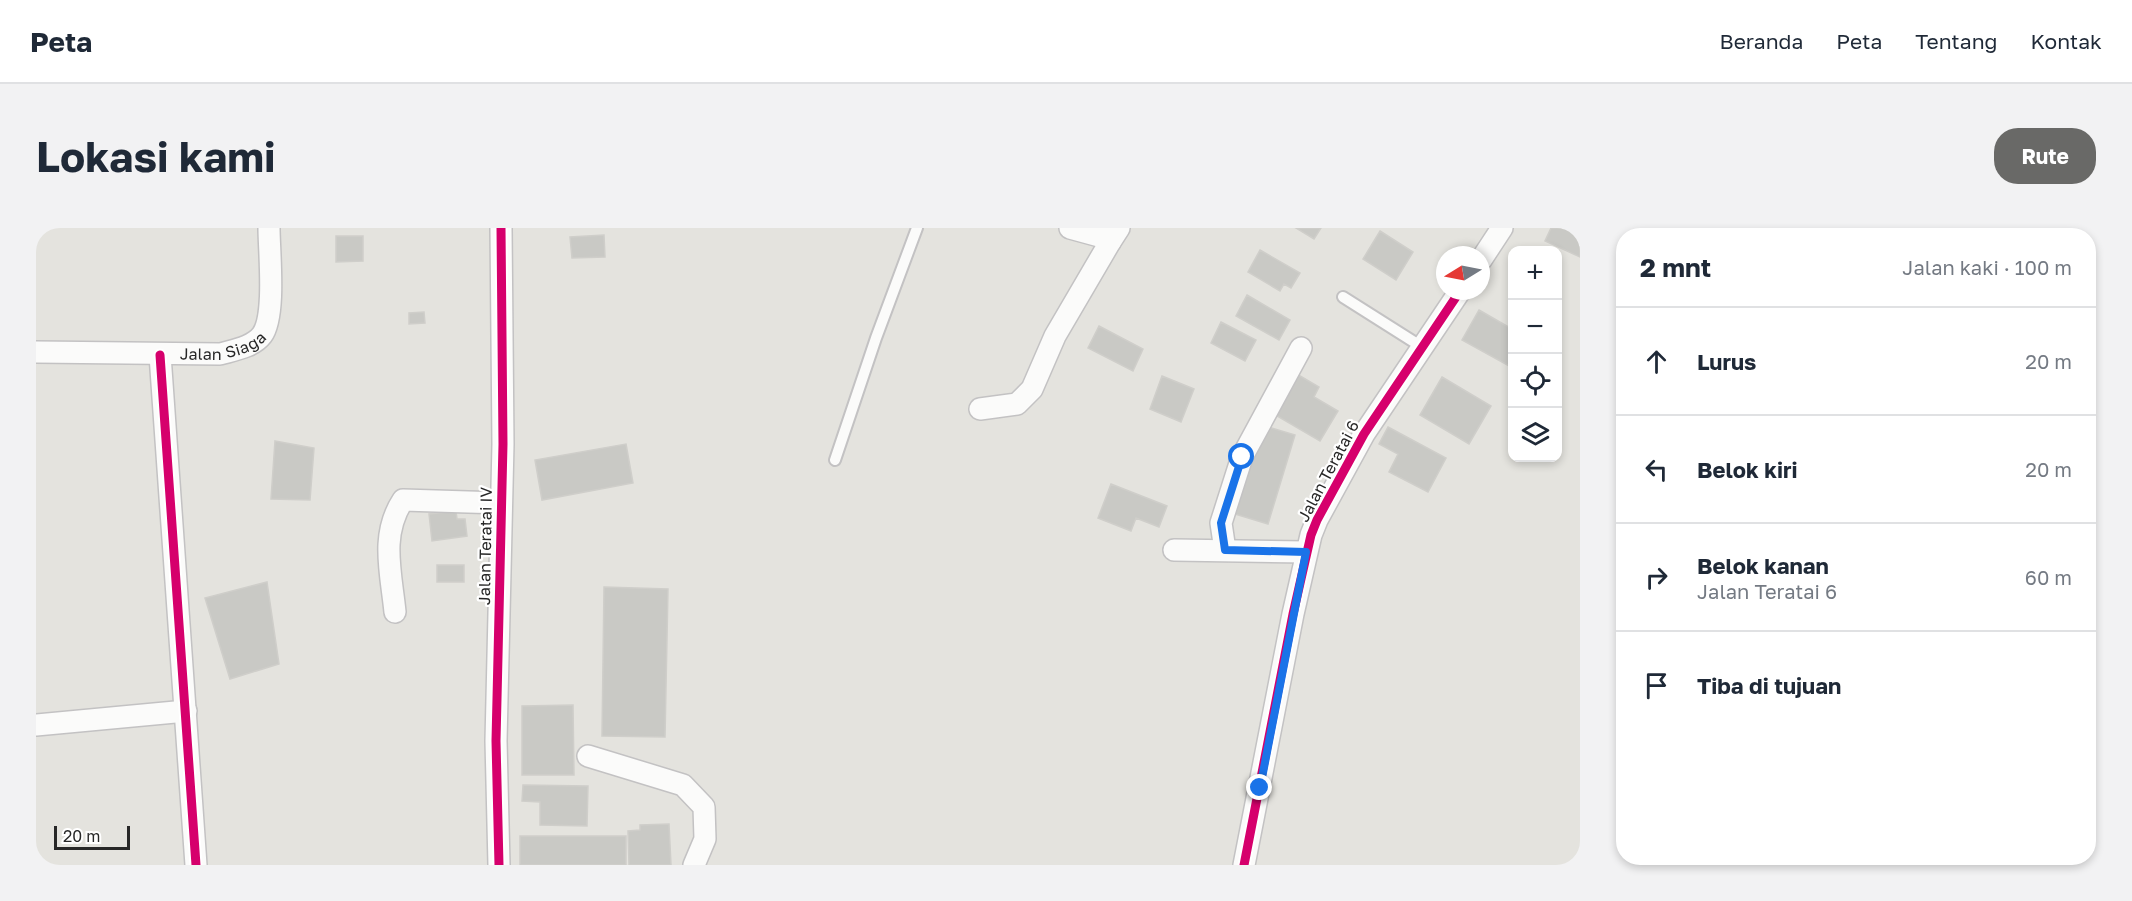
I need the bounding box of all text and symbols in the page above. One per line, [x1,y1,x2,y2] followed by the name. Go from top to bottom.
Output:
[30,25,92,58] text: Peta
[1720,28,1803,54] text: Beranda
[1836,28,1882,54] text: Peta
[1915,28,1997,54] text: Tentang
[2030,28,2102,54] text: Kontak
[1994,128,2096,184] button: Rute
[36,131,276,181] text: Lokasi kami
[1436,246,1490,300] north arrow
[1508,246,1562,462] map controls
[1508,246,1562,300] button: +
[1640,252,1711,283] text: 2 mnt
[1902,255,2072,279] text: Jalan kaki · 100 m
[1508,300,1562,354] button: −
[180,327,270,364] street label: Jalan Siaga
[1640,345,1673,378] icon: ahead
[1697,348,1756,375] text: Lurus
[2025,349,2072,373] text: 20 m
[1508,354,1562,408] button: locate
[1508,408,1562,462] button: layers
[1293,417,1363,525] street label: Jalan Teratai 6
[1228,443,1254,469] route start
[1640,453,1673,486] icon: left
[1697,456,1798,483] text: Belok kiri
[2025,457,2072,481] text: 20 m
[474,487,496,605] street label: Jalan Teratai IV
[1697,552,1829,579] text: Belok kanan
[1640,561,1673,594] icon: right
[2025,565,2072,589] text: 60 m
[1697,579,1837,603] text: Jalan Teratai 6
[1640,669,1673,702] icon: arrive
[1697,672,1841,699] text: Tiba di tujuan
[1246,774,1272,800] route end
[54,823,130,850] scale bar
[63,826,100,846] text: 20 m

